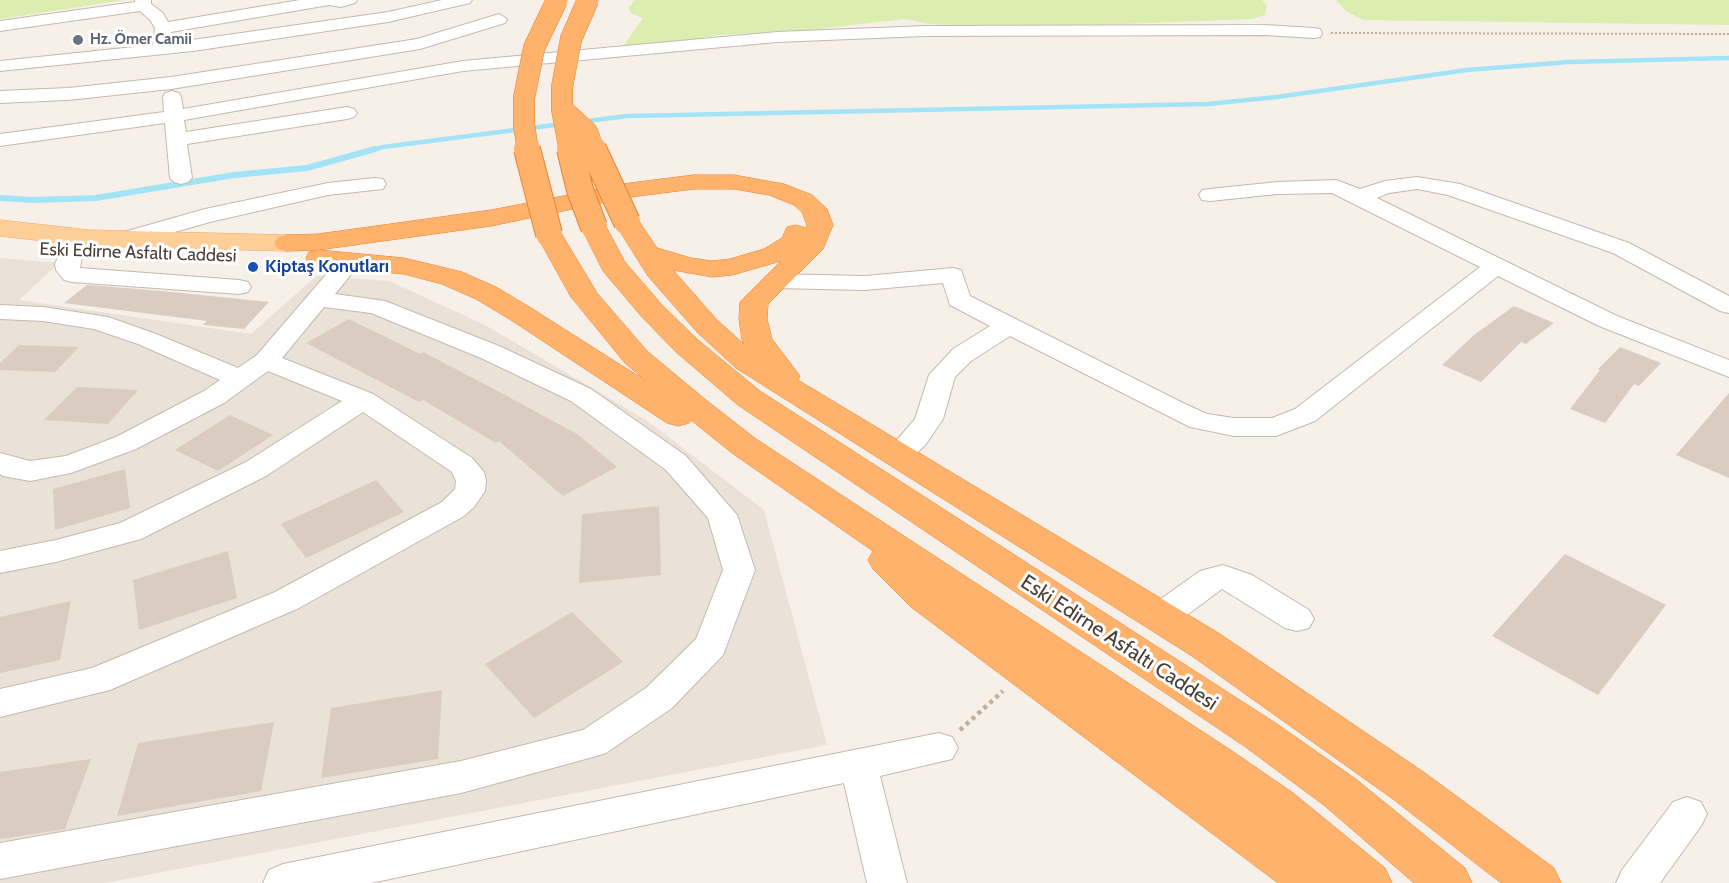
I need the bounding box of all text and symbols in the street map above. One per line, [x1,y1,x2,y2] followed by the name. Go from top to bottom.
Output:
[90,31,192,49] place label: Hz. Ömer Camii
[71,33,85,47] marker: Hz. Ömer Camii
[39,239,237,267] street label: Eski Edirne Asfaltı Caddesi
[265,256,389,278] place label: Kiptaş Konutları
[246,260,260,274] marker: Kiptaş Konutları
[1016,570,1222,716] street label: Eski Edirne Asfaltı Caddesi

